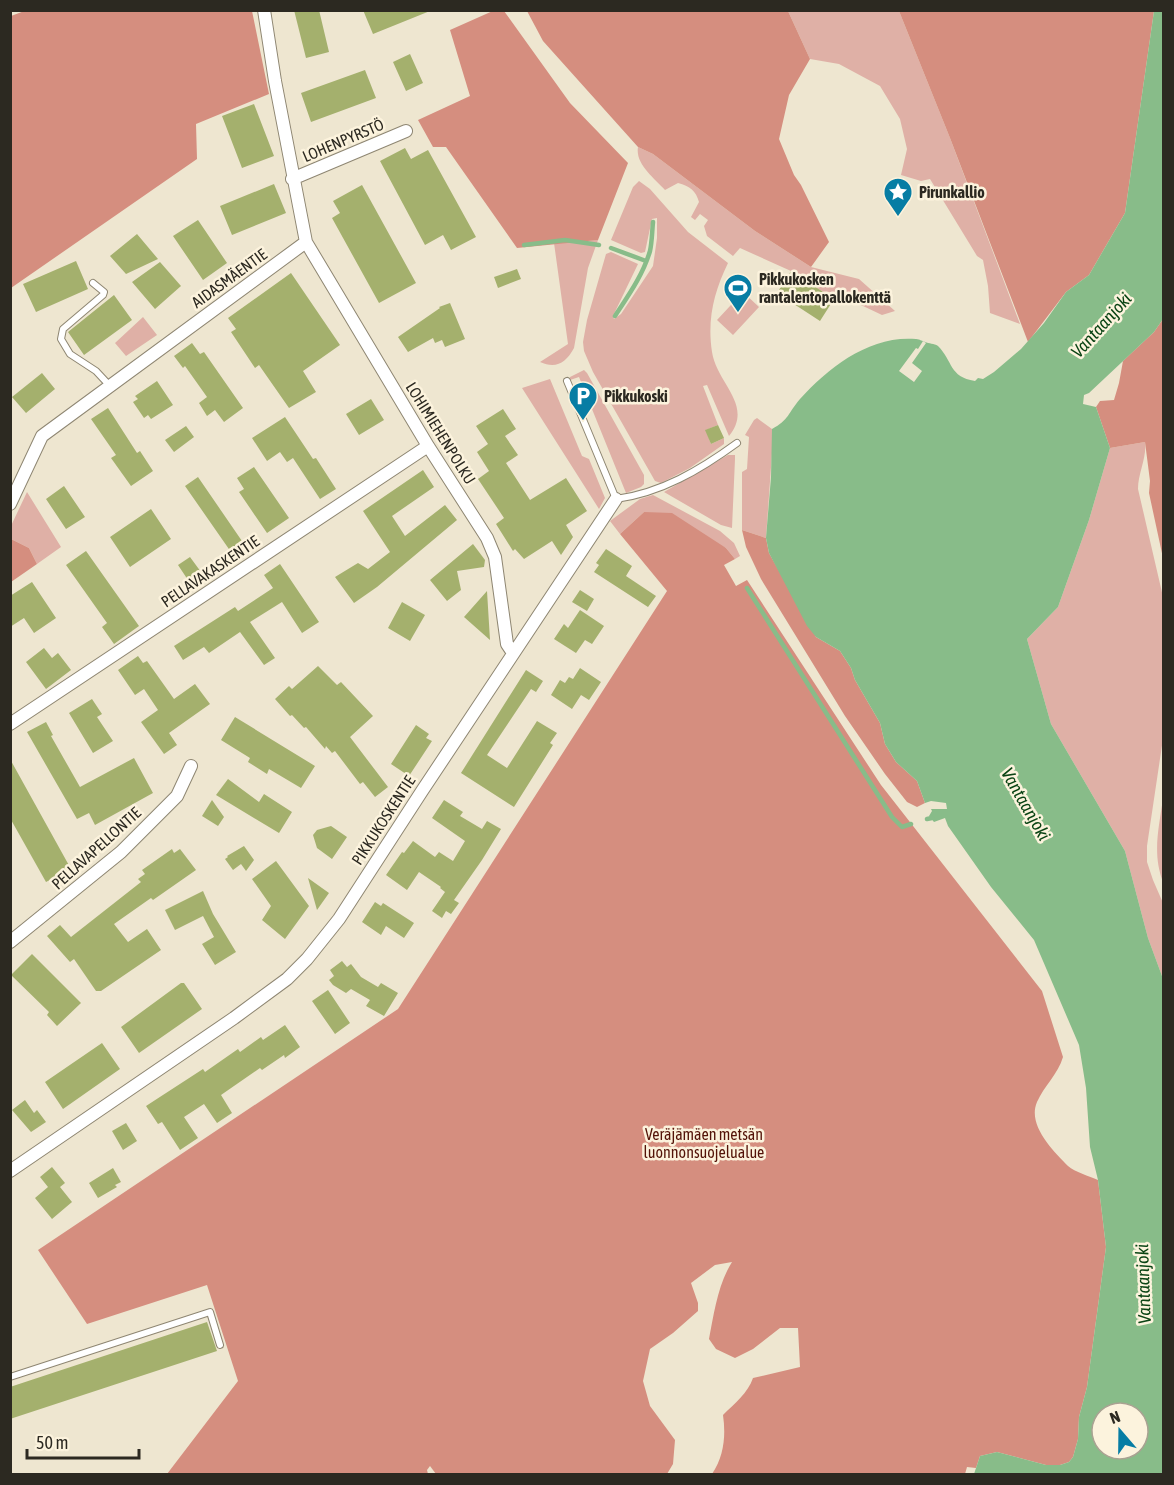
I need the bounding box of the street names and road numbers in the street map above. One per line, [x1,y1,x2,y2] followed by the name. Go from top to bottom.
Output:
[300,115,386,165] street label: LOHENPYRSTÖ
[188,245,270,311] street label: AIDASMÄENTIE
[403,379,479,487] street label: LOHIMIEHENPOLKU
[158,531,263,610] street label: PELLAVAKASKENTIE
[348,772,419,868] street label: PIKKUKOSKENTIE
[48,803,144,893] street label: PELLAVAPELLONTIE

